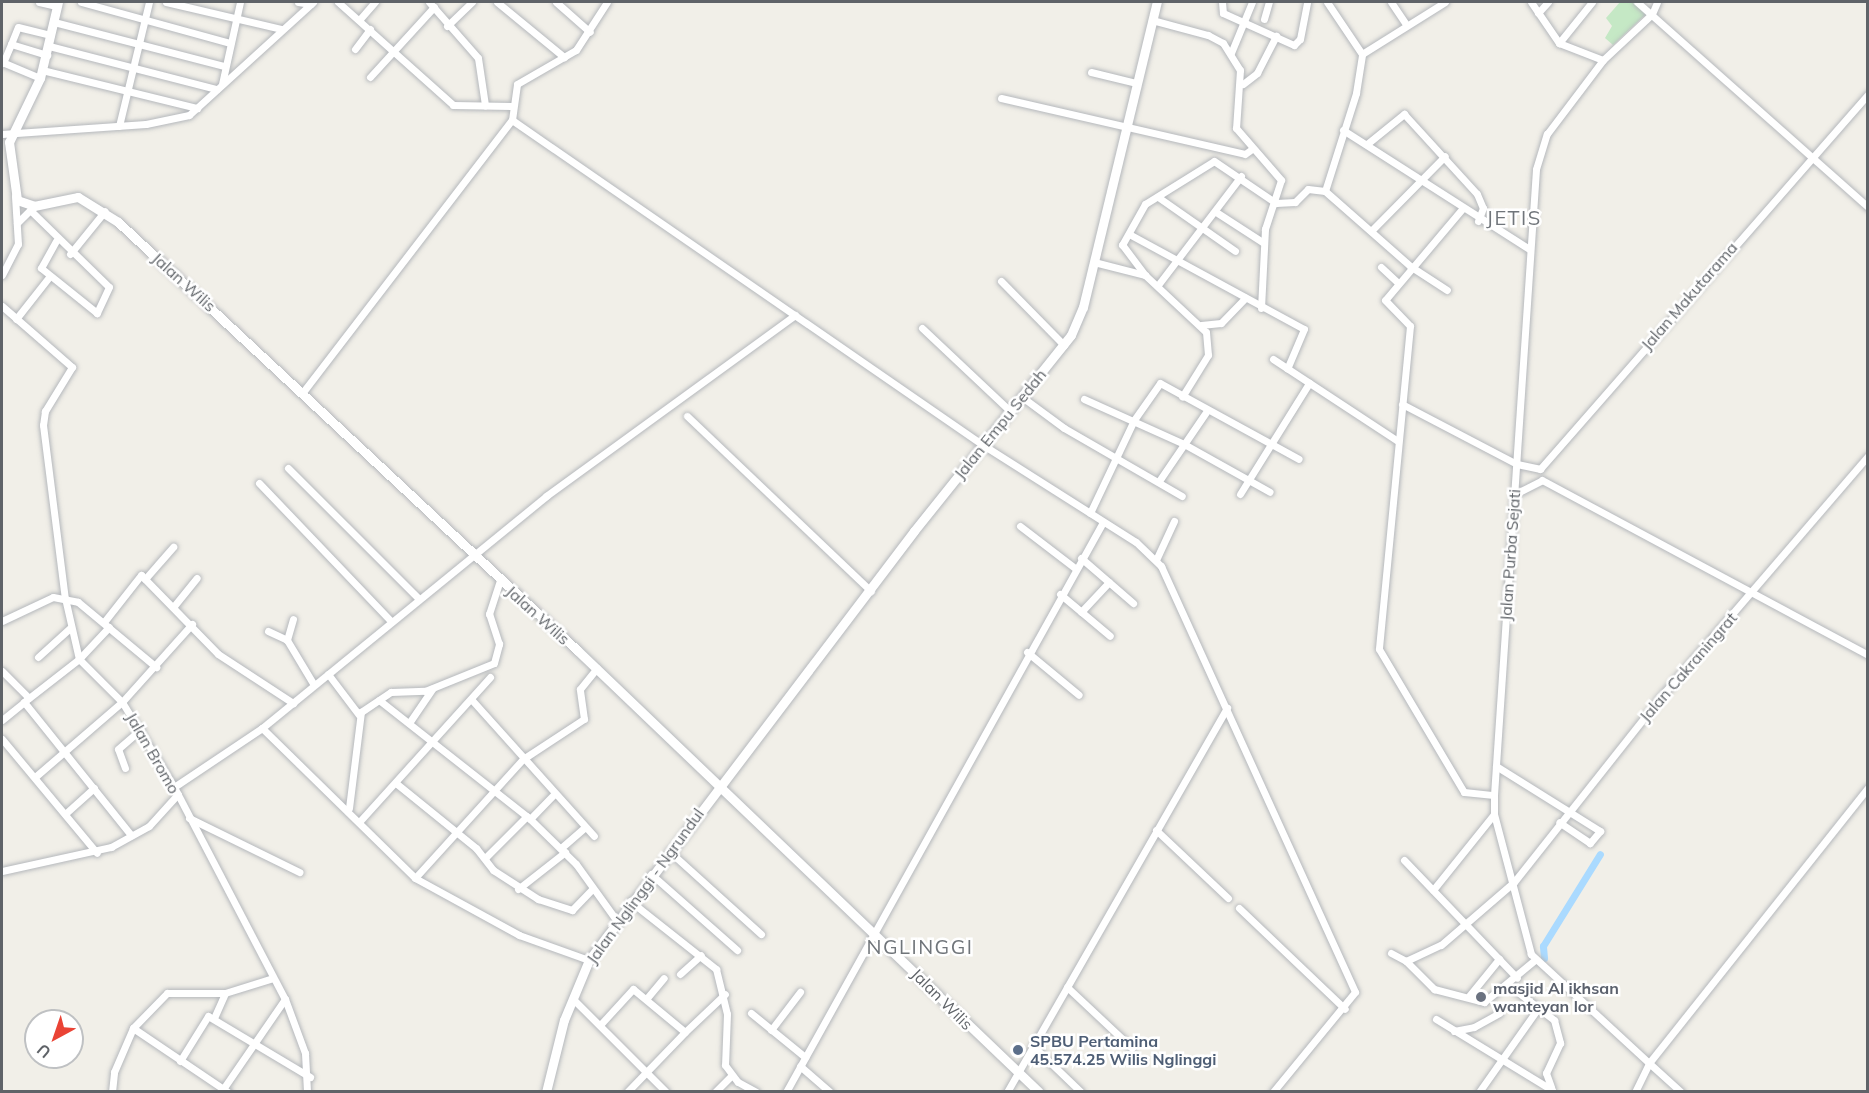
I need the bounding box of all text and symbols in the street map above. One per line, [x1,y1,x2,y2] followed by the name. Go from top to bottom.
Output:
[1486,205,1542,229] district label: JETIS
[1637,238,1741,354] street label: Jalan Makutarama
[148,248,220,316] street label: Jalan Wilis
[950,365,1050,483] street label: Jalan Empu Sedah
[1496,488,1524,622] street label: Jalan Purba Sejati
[502,581,574,649] street label: Jalan Wilis
[1635,608,1741,726] street label: Jalan Cakraningrat
[122,709,184,797] street label: Jalan Bromo
[582,805,708,967] street label: Jalan Nglinggi - Ngrundul
[867,934,973,958] district label: NGLINGGI
[907,964,977,1034] street label: Jalan Wilis
[1493,978,1619,1016] place label: masjid Al ikhsan wanteyan lor
[1474,990,1488,1004] marker: masjid Al ikhsan wanteyan lor
[24,1009,84,1069] north arrow
[1030,1031,1216,1069] place label: SPBU Pertamina 45.574.25 Wilis Nglinggi
[33,1040,55,1063] text: U
[1011,1043,1025,1057] marker: SPBU Pertamina 45.574.25 Wilis Nglinggi

